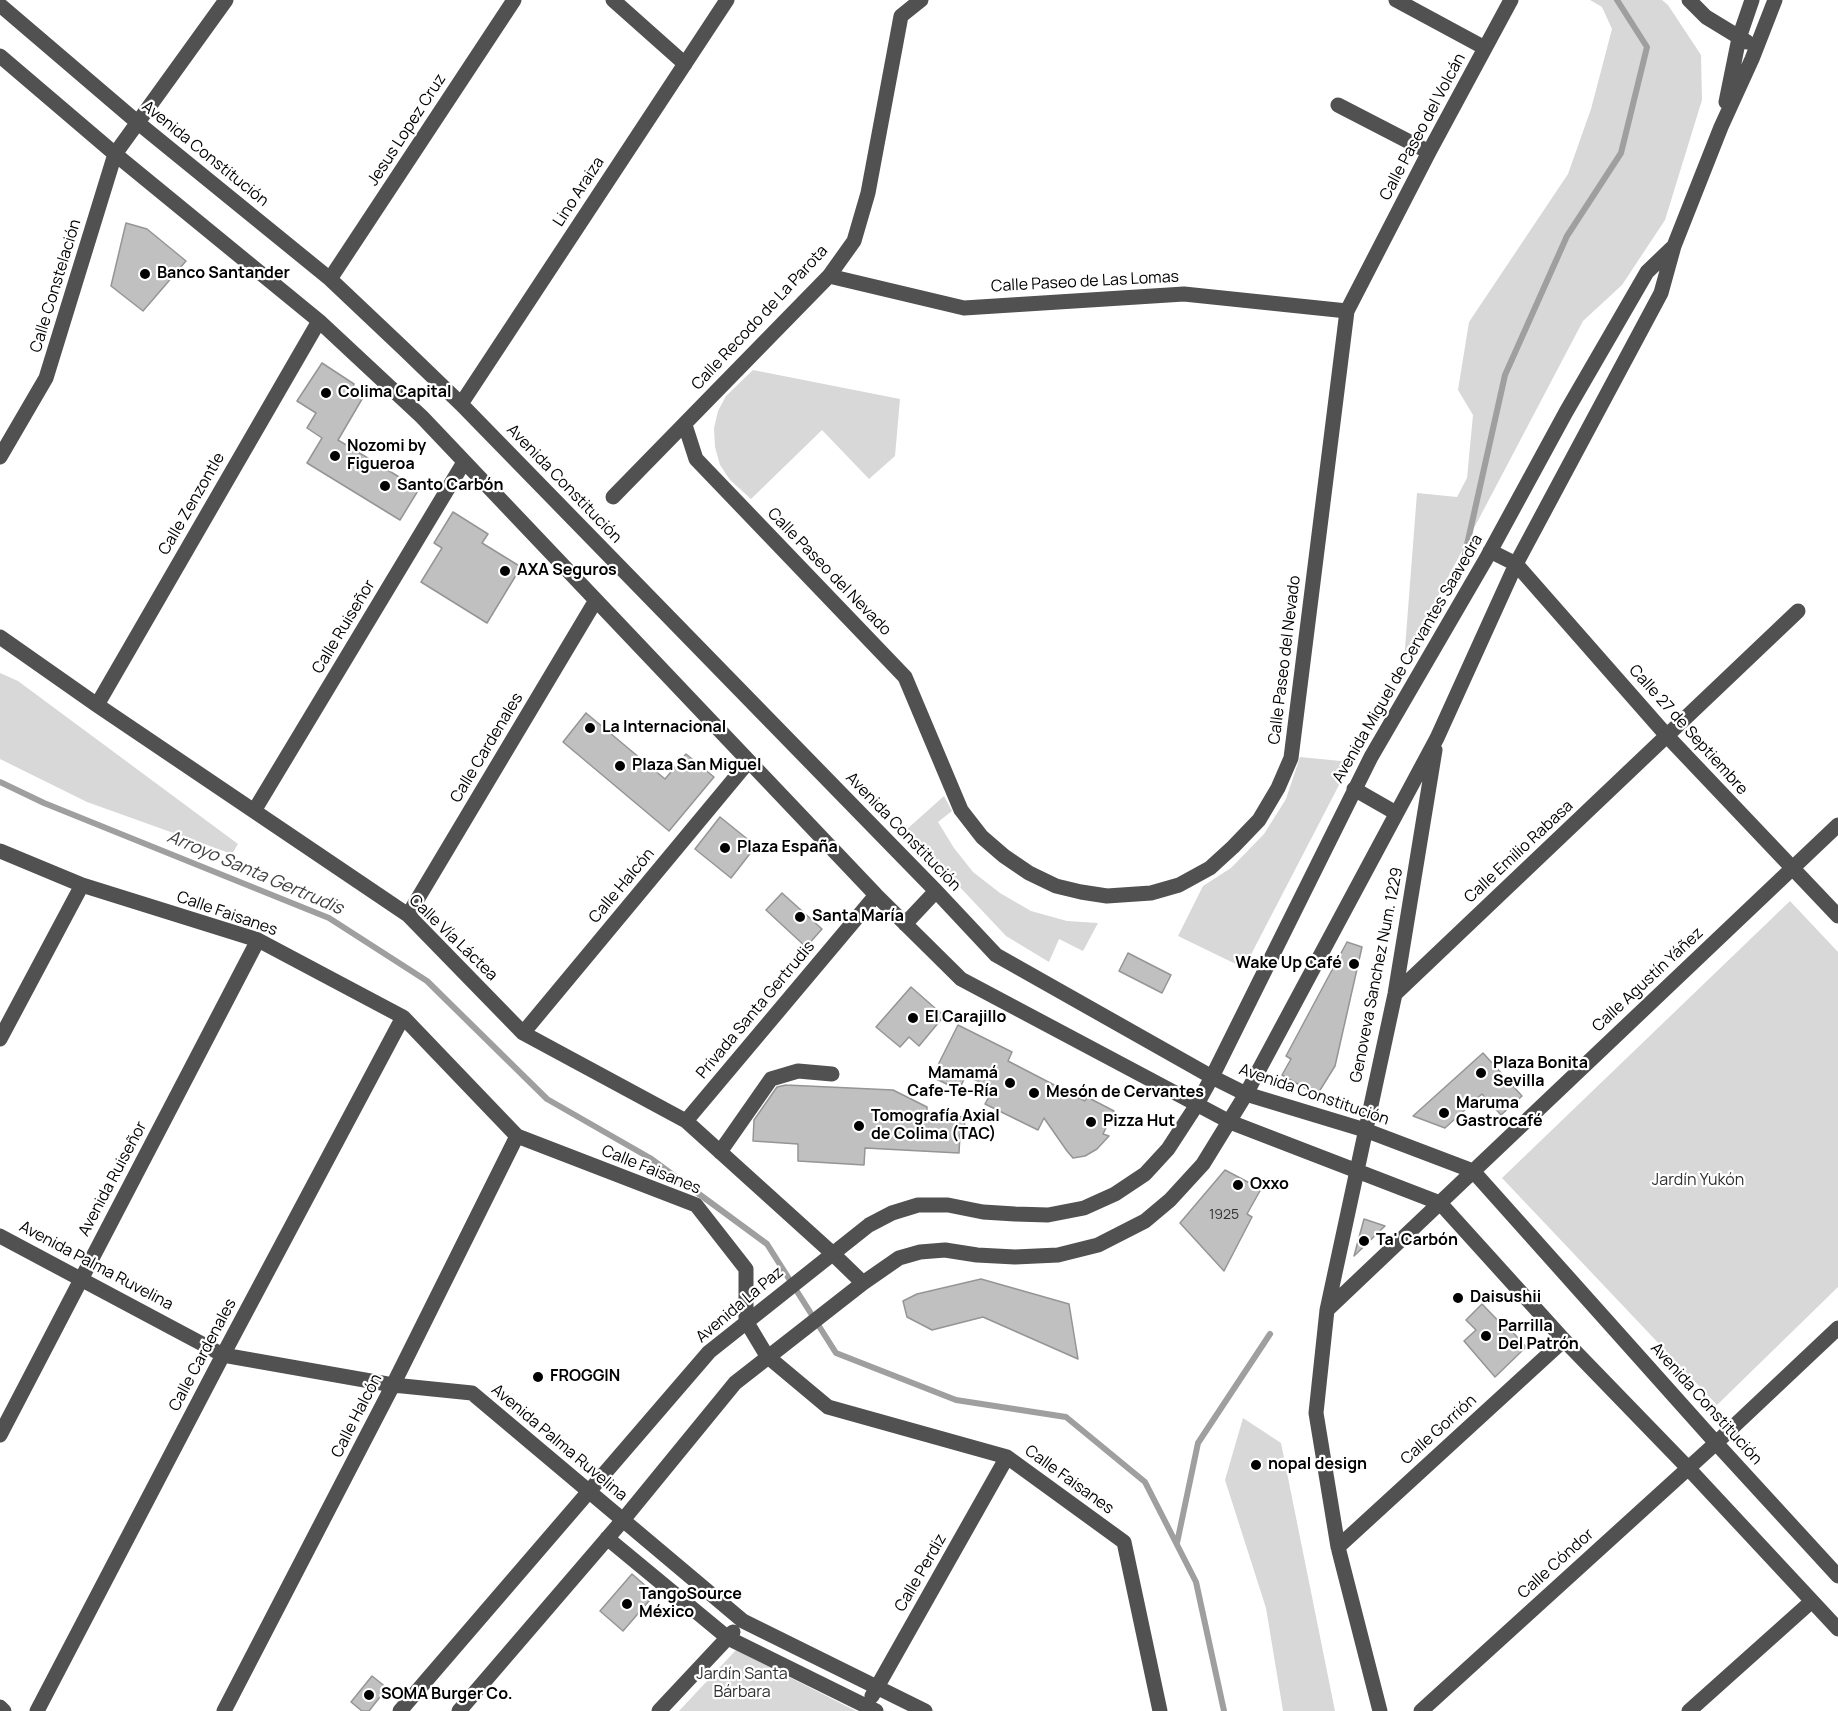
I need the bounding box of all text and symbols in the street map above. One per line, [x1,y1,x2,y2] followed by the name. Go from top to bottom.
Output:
[1376,50,1470,204] street label: Calle Paseo del Volcán
[364,70,450,190] street label: Jesus Lopez Cruz
[138,97,272,211] street label: Avenida Constitución
[549,154,609,230] street label: Lino Araiza
[27,217,85,355] street label: Calle Constelación
[688,242,832,394] street label: Calle Recodo de La Parota
[157,264,290,284] place label: Banco Santander
[138,267,152,281] marker: Banco Santander
[991,267,1179,297] street label: Calle Paseo de Las Lomas
[338,383,451,403] place label: Colima Capital
[319,386,333,400] marker: Colima Capital
[502,421,626,547] street label: Avenida Constitución
[347,437,426,475] place label: Nozomi by Figueroa
[155,449,229,559] street label: Calle Zenzontle
[328,449,342,463] marker: Nozomi by Figueroa
[397,476,503,496] place label: Santo Carbón
[378,479,392,493] marker: Santo Carbón
[763,504,895,640] street label: Calle Paseo del Nevado
[1329,531,1487,787] street label: Avenida Miguel de Cervantes Saavedra
[517,561,617,581] place label: AXA Seguros
[498,564,512,578] marker: AXA Seguros
[1265,574,1305,746] street label: Calle Paseo del Nevado
[308,577,380,677] street label: Calle Ruiseñor
[1625,661,1751,799] street label: Calle 27 de Septiembre
[447,690,527,806] street label: Calle Cardenales
[602,718,726,738] place label: La Internacional
[583,721,597,735] marker: La Internacional
[632,756,761,776] place label: Plaza San Miguel
[613,759,627,773] marker: Plaza San Miguel
[841,769,965,895] street label: Avenida Constitución
[1461,797,1577,907] street label: Calle Emilio Rabasa
[164,826,346,920] water label: Arroyo Santa Gertrudis
[737,838,838,858] place label: Plaza España
[718,841,732,855] marker: Plaza España
[585,845,659,927] street label: Calle Halcón
[1347,866,1407,1084] street label: Genoveva Sanchez Num. 1229
[174,888,280,940] street label: Calle Faisanes
[405,891,501,985] street label: Calle Vía Láctea
[812,907,904,927] place label: Santa María
[793,910,807,924] marker: Santa María
[1589,924,1707,1036] street label: Calle Agustín Yáñez
[693,937,819,1083] street label: Privada Santa Gertrudis
[1235,954,1342,974] place label: Wake Up Café
[1347,957,1361,971] marker: Wake Up Café
[925,1008,1006,1028] place label: El Carajillo
[906,1011,920,1025] marker: El Carajillo
[1493,1054,1588,1092] place label: Plaza Bonita Sevilla
[1236,1060,1392,1130] street label: Avenida Constitución
[907,1064,998,1102] place label: Mamamá Cafe-Te-Ría
[1474,1066,1488,1080] marker: Plaza Bonita Sevilla
[1003,1076,1017,1090] marker: Mamamá Cafe-Te-Ría
[1046,1083,1204,1103] place label: Mesón de Cervantes
[1027,1086,1041,1100] marker: Mesón de Cervantes
[1456,1094,1543,1132] place label: Maruma Gastrocafé
[1437,1106,1451,1120] marker: Maruma Gastrocafé
[871,1107,1000,1145] place label: Tomografía Axial de Colima (TAC)
[1103,1112,1175,1132] place label: Pizza Hut
[1084,1115,1098,1129] marker: Pizza Hut
[75,1118,151,1240] street label: Avenida Ruiseñor
[852,1119,866,1133] marker: Tomografía Axial de Colima (TAC)
[599,1141,703,1199] street label: Calle Faisanes
[1652,1171,1744,1191] park label: Jardín Yukón
[1250,1175,1289,1195] place label: Oxxo
[1231,1178,1245,1192] marker: Oxxo
[1209,1207,1239,1223] house number: 1925
[16,1217,176,1315] street label: Avenida Palma Ruvelina
[1376,1231,1458,1251] place label: Ta' Carbón
[1357,1234,1371,1248] marker: Ta' Carbón
[692,1263,788,1347] street label: Avenida La Paz
[1470,1288,1541,1308] place label: Daisushii
[1451,1291,1465,1305] marker: Daisushii
[165,1295,241,1415] street label: Calle Cardenales
[1498,1317,1579,1355] place label: Parrilla Del Patrón
[1479,1329,1493,1343] marker: Parrilla Del Patrón
[1646,1339,1766,1469] street label: Avenida Constitución
[550,1367,620,1387] place label: FROGGIN
[531,1370,545,1384] marker: FROGGIN
[328,1371,386,1461] street label: Calle Halcón
[487,1381,631,1505] street label: Avenida Palma Ruvelina
[1397,1391,1481,1469] street label: Calle Gorrión
[1021,1441,1117,1519] street label: Calle Faisanes
[1268,1455,1367,1475] place label: nopal design
[1249,1458,1263,1472] marker: nopal design
[1514,1525,1598,1603] street label: Calle Cóndor
[891,1531,951,1615] street label: Calle Perdiz
[639,1585,742,1623] place label: TangoSource México
[620,1597,634,1611] marker: TangoSource México
[696,1665,788,1703] park label: Jardín Santa Bárbara
[381,1685,513,1705] place label: SOMA Burger Co.
[362,1688,376,1702] marker: SOMA Burger Co.

